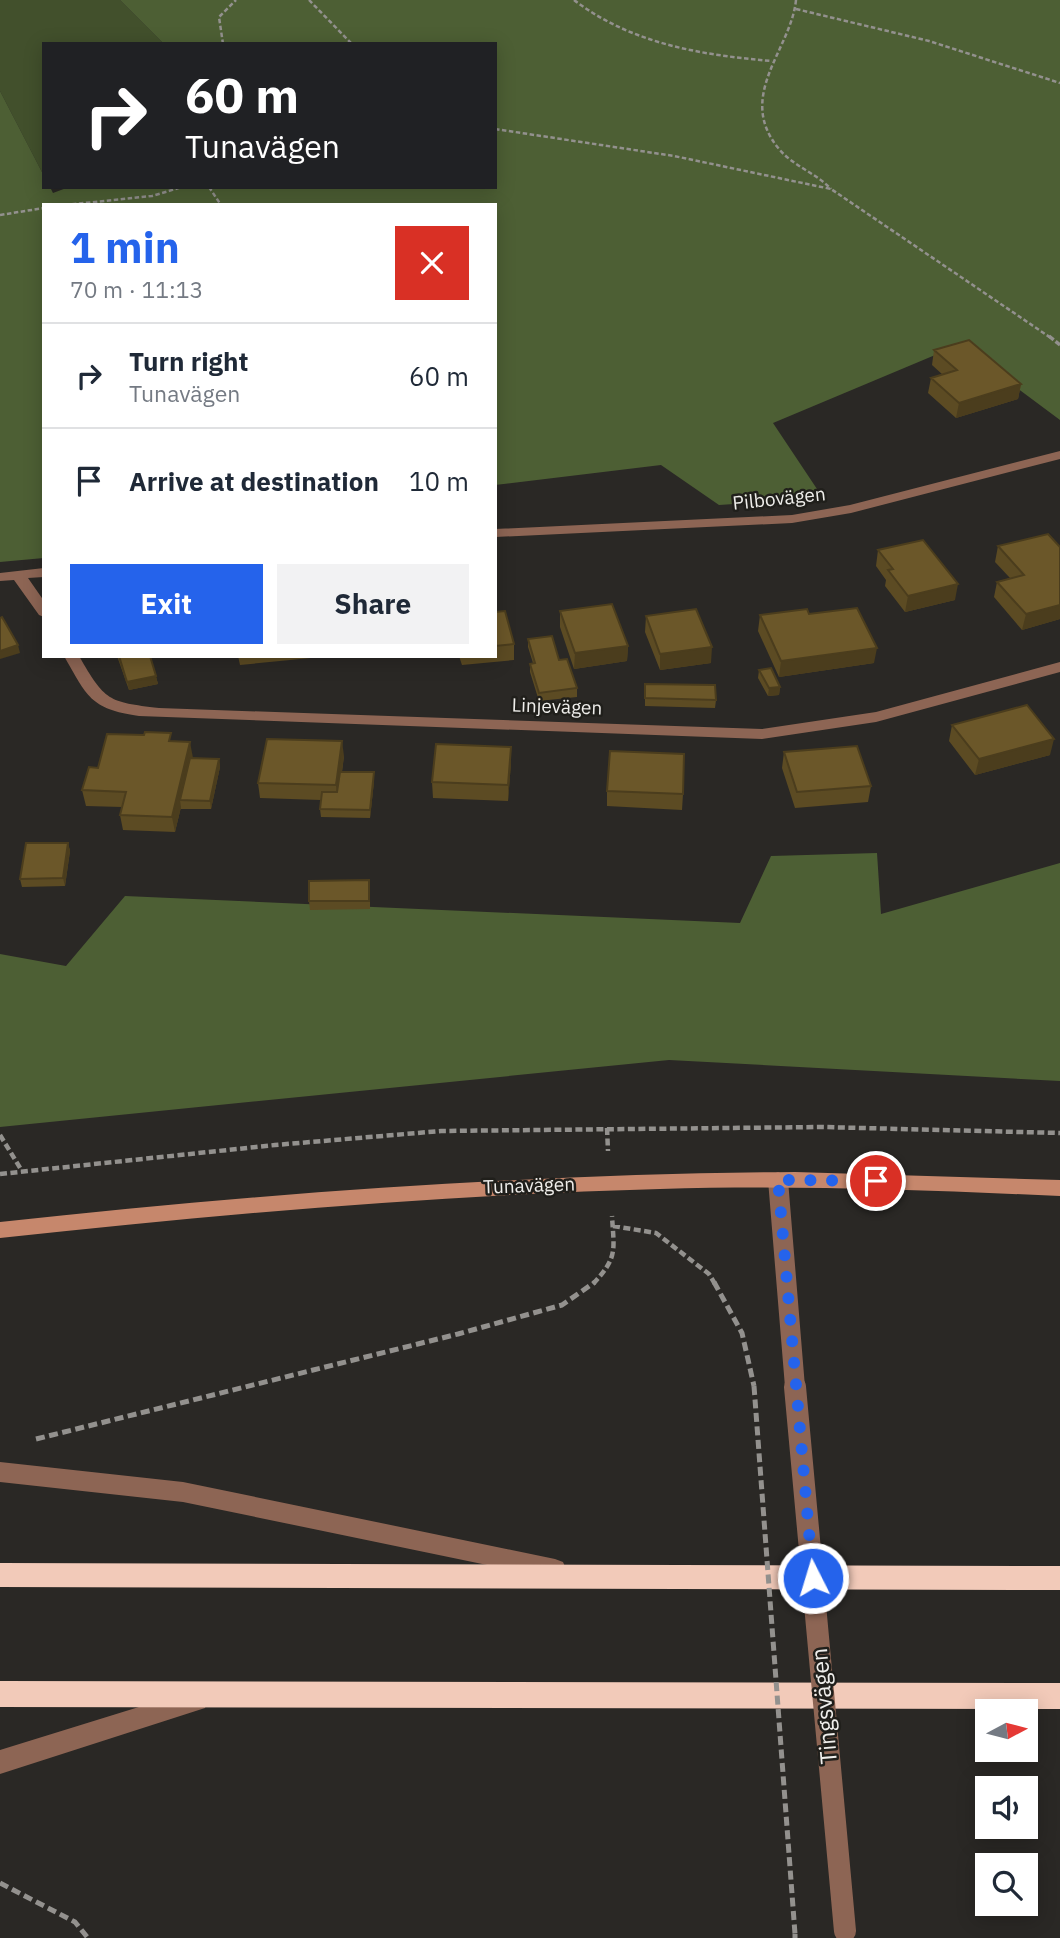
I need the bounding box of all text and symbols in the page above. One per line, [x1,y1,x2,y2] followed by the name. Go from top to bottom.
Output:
[185,63,299,126] text: 60 m
[70,70,161,161] icon: right
[185,125,340,167] text: Tunavägen
[70,220,180,275] text: 1 min
[395,226,469,300] button: close
[70,274,203,304] text: 70 m · 11:13
[129,344,248,378] text: Turn right
[70,357,108,395] icon: right
[409,359,469,393] text: 60 m
[129,378,240,408] text: Tunavägen
[70,462,108,500] icon: arrive
[129,464,379,498] text: Arrive at destination
[409,464,469,498] text: 10 m
[731,481,827,515] street label: Pilbovägen
[70,564,263,644] button: Exit
[277,564,469,644] button: Share
[511,692,603,720] street label: Linjevägen
[846,1151,906,1211] pin
[857,1162,895,1200] icon: arrive
[483,1171,575,1199] street label: Tunavägen
[776,1541,850,1615] position arrow
[803,1647,843,1765] street label: Tingsvägen
[975,1699,1038,1762] north arrow
[975,1699,1038,1916] map controls
[975,1776,1038,1839] button: sound
[975,1853,1038,1916] button: search

